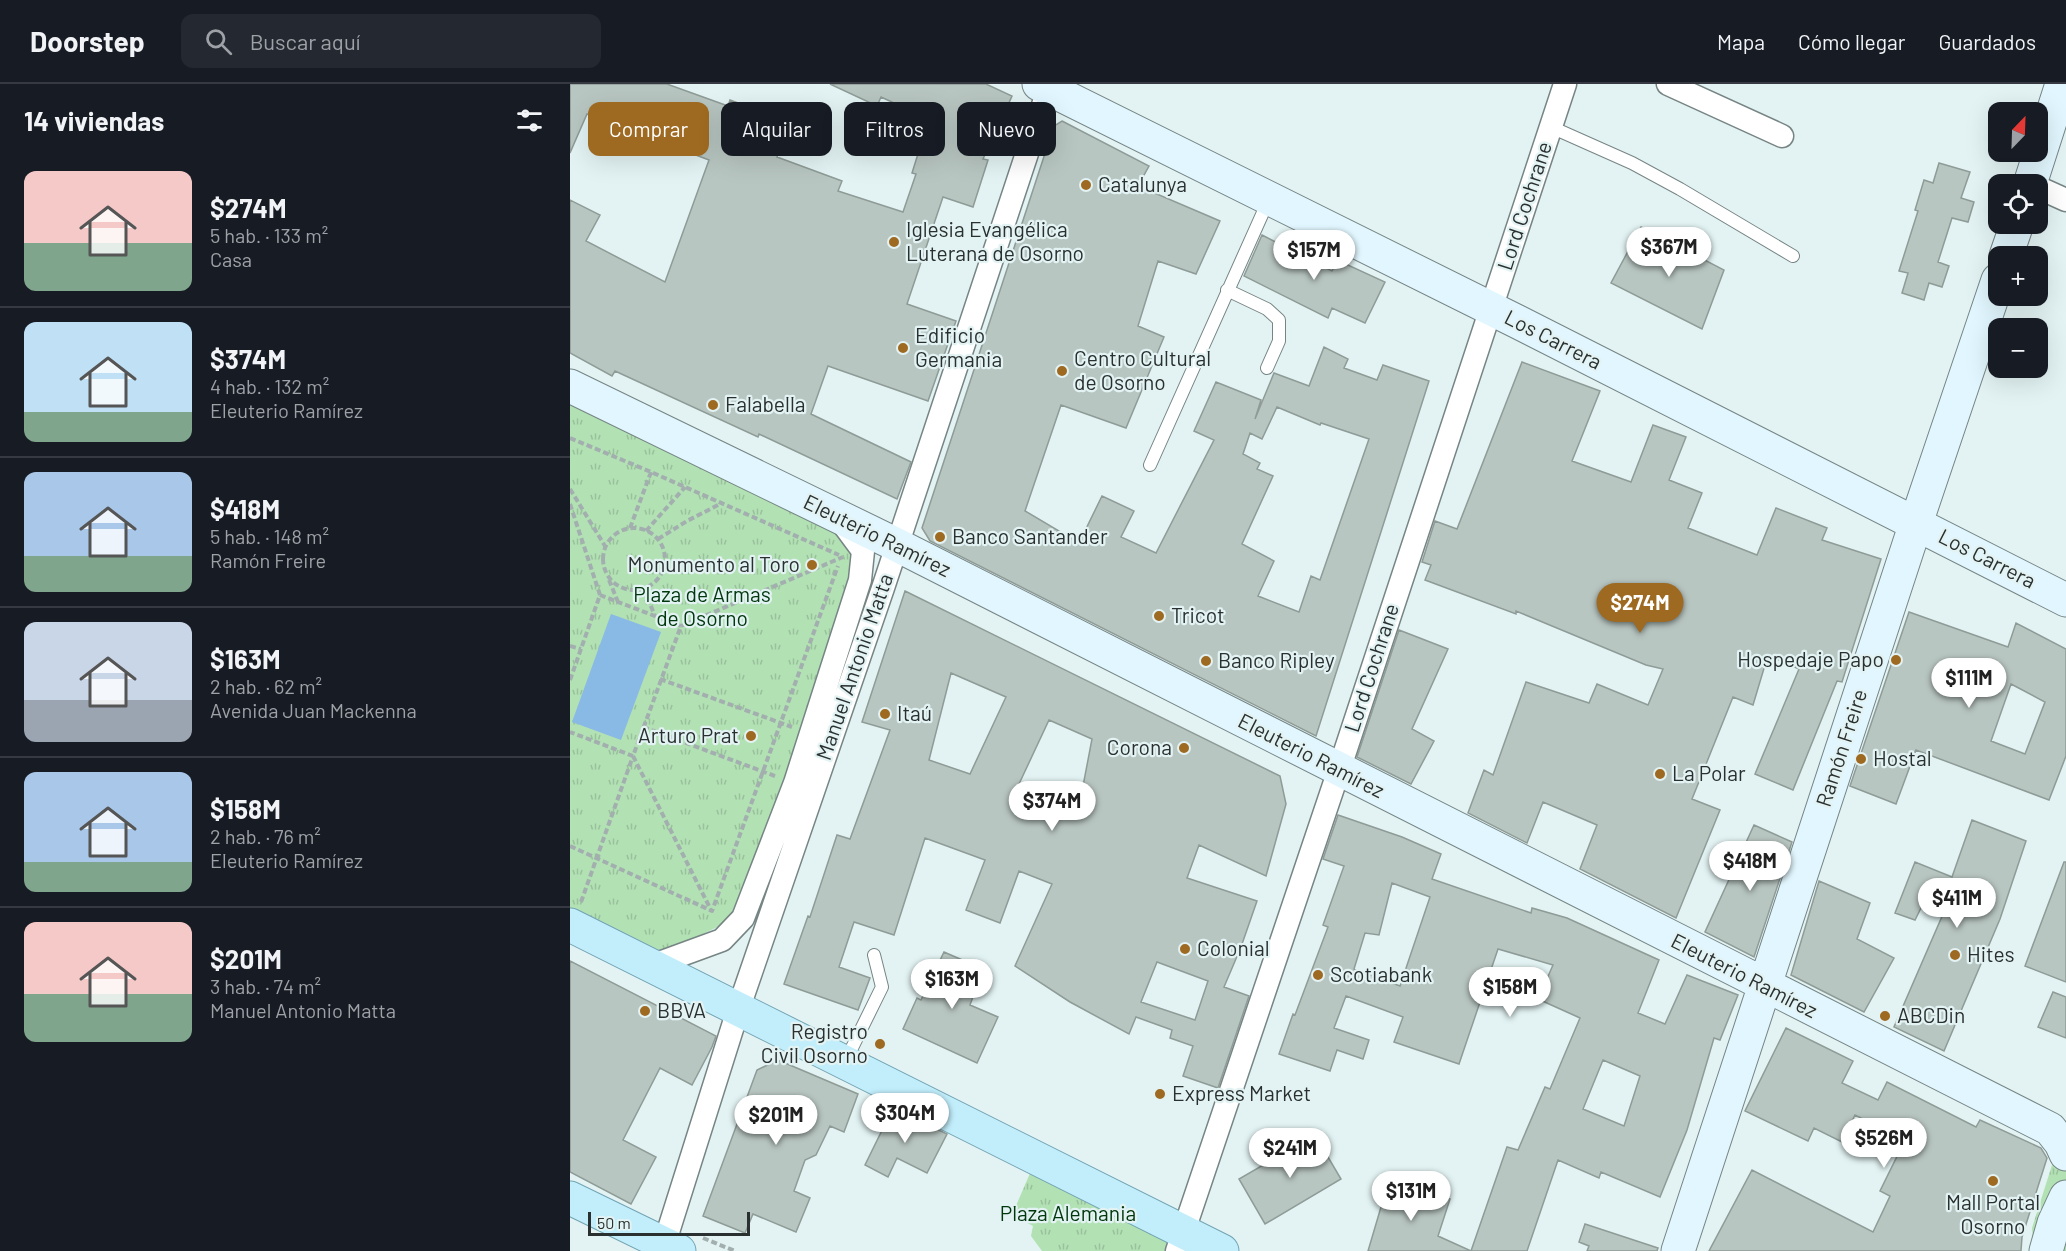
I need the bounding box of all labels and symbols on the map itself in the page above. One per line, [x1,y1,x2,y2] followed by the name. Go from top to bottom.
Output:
[1988,102,2048,162] north arrow
[1491,138,1556,273] street label: Lord Cochrane
[1098,171,1187,196] place label: Catalunya
[1079,178,1093,192] marker: Catalunya
[906,216,1084,265] place label: Iglesia Evangélica Luterana de Osorno
[1627,227,1711,278] pin: $367M
[1272,230,1356,281] pin: $157M
[887,235,901,249] marker: Iglesia Evangélica Luterana de Osorno
[1501,304,1606,374] street label: Los Carrera
[915,322,1002,371] place label: Edificio Germania
[896,341,910,355] marker: Edificio Germania
[1074,345,1211,394] place label: Centro Cultural de Osorno
[1055,364,1069,378] marker: Centro Cultural de Osorno
[725,391,805,416] place label: Falabella
[706,398,720,412] marker: Falabella
[800,488,955,581] street label: Eleuterio Ramírez
[952,523,1108,548] place label: Banco Santander
[1935,523,2040,593] street label: Los Carrera
[933,530,947,544] marker: Banco Santander
[628,551,800,576] place label: Monumento al Toro
[805,558,819,572] marker: Monumento al Toro
[810,570,897,763] street label: Manuel Antonio Matta
[633,581,771,630] park label: Plaza de Armas de Osorno
[1598,583,1682,634] pin: $274M
[1338,600,1403,735] street label: Lord Cochrane
[1171,602,1225,627] place label: Tricot
[1152,609,1166,623] marker: Tricot
[1737,646,1884,671] place label: Hospedaje Papo
[1218,647,1335,672] place label: Banco Ripley
[1889,653,1903,667] marker: Hospedaje Papo
[1199,654,1213,668] marker: Banco Ripley
[1927,658,2011,709] pin: $111M
[1810,686,1871,809] street label: Ramón Freire
[897,700,932,725] place label: Itaú
[878,707,892,721] marker: Itaú
[1234,707,1389,802] street label: Eleuterio Ramírez
[638,722,739,747] place label: Arturo Prat
[744,729,758,743] marker: Arturo Prat
[1107,734,1172,759] place label: Corona
[1177,741,1191,755] marker: Corona
[1873,745,1931,770] place label: Hostal
[1854,752,1868,766] marker: Hostal
[1672,760,1746,785] place label: La Polar
[1653,767,1667,781] marker: La Polar
[1010,781,1094,832] pin: $374M
[1708,841,1792,892] pin: $418M
[1915,878,1999,929] pin: $411M
[1667,927,1822,1022] street label: Eleuterio Ramírez
[1197,935,1270,960] place label: Colonial
[1967,941,2015,966] place label: Hites
[1178,942,1192,956] marker: Colonial
[1948,948,1962,962] marker: Hites
[910,959,994,1010] pin: $163M
[1330,961,1432,986] place label: Scotiabank
[1468,967,1552,1018] pin: $158M
[1311,968,1325,982] marker: Scotiabank
[657,997,706,1022] place label: BBVA
[1897,1002,1965,1027] place label: ABCDin
[638,1004,652,1018] marker: BBVA
[1878,1009,1892,1023] marker: ABCDin
[761,1018,868,1067] place label: Registro Civil Osorno
[873,1037,887,1051] marker: Registro Civil Osorno
[1172,1080,1311,1105] place label: Express Market
[1153,1087,1167,1101] marker: Express Market
[863,1093,947,1144] pin: $304M
[734,1095,818,1146] pin: $201M
[1842,1118,1926,1169] pin: $526M
[1248,1128,1332,1179] pin: $241M
[1369,1171,1453,1222] pin: $131M
[1986,1174,2000,1188] marker: Mall Portal Osorno
[1946,1189,2040,1238] place label: Mall Portal Osorno
[1000,1200,1136,1225] park label: Plaza Alemania
[588,1209,750,1236] scale bar

